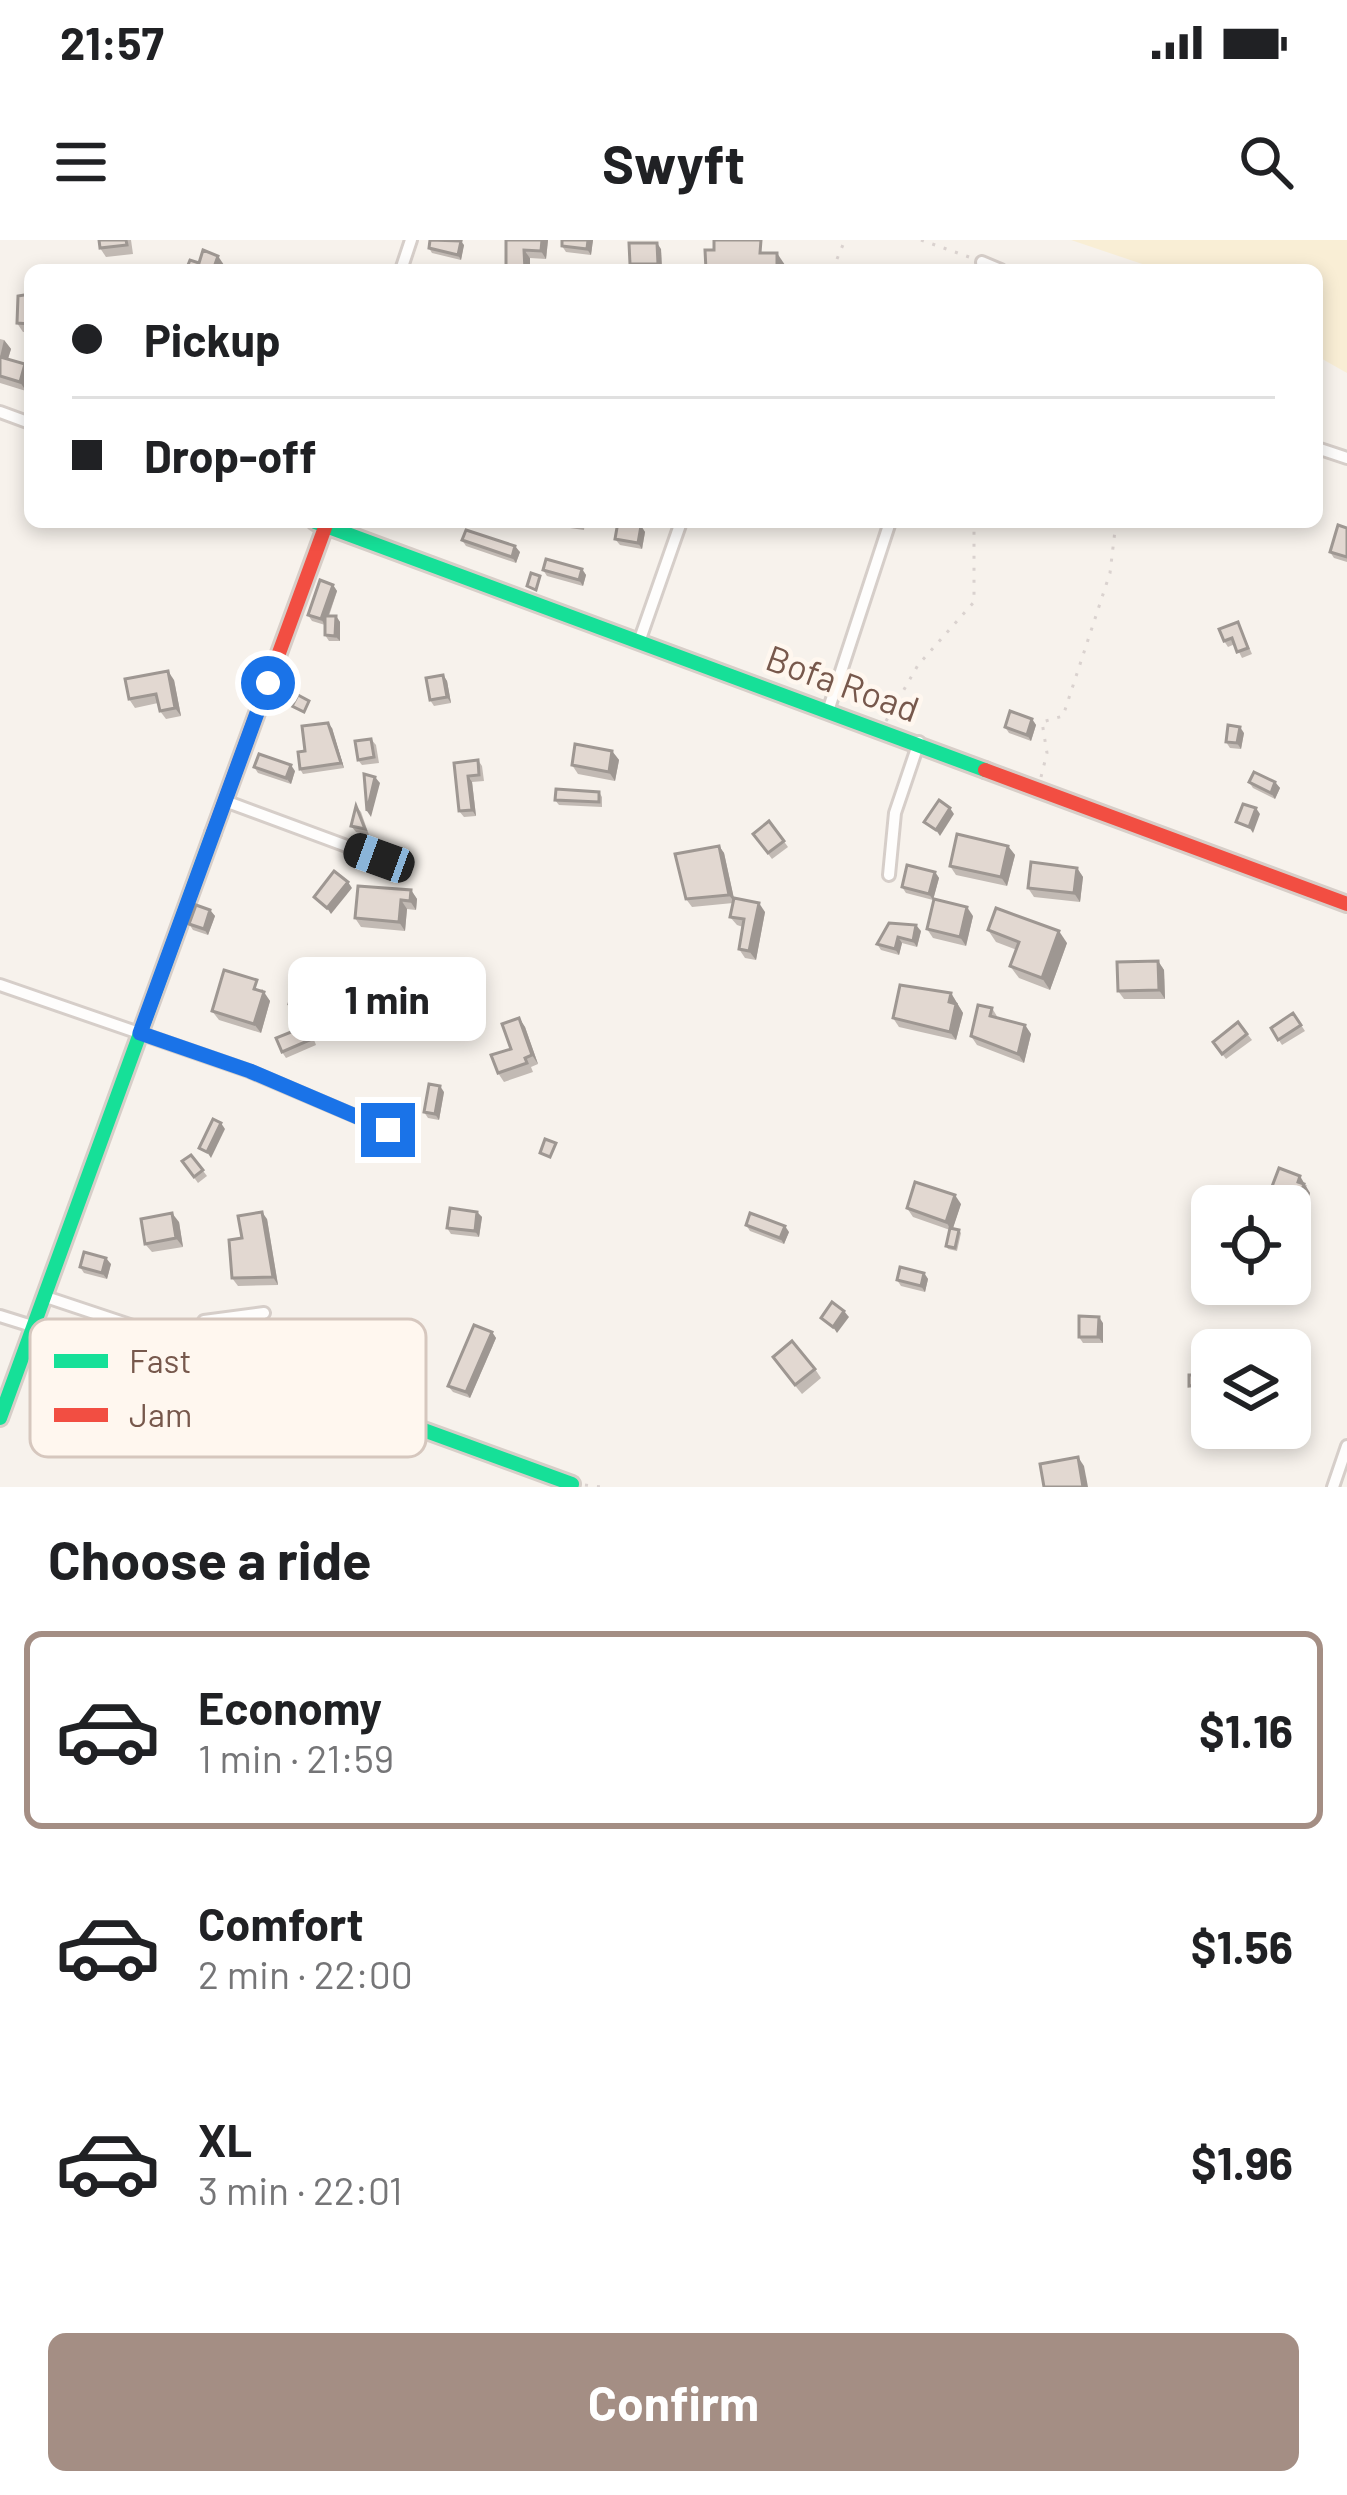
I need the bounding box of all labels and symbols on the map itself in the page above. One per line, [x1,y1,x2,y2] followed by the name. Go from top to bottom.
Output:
[761,635,925,729] street label: Bofa Road
[241,656,295,710] route start
[339,829,419,887] car
[289,956,487,1040] callout: 1 min
[361,1103,415,1157] route end
[30,1319,426,1457] legend
[129,1340,191,1380] text: Fast
[129,1394,192,1434] text: Jam

